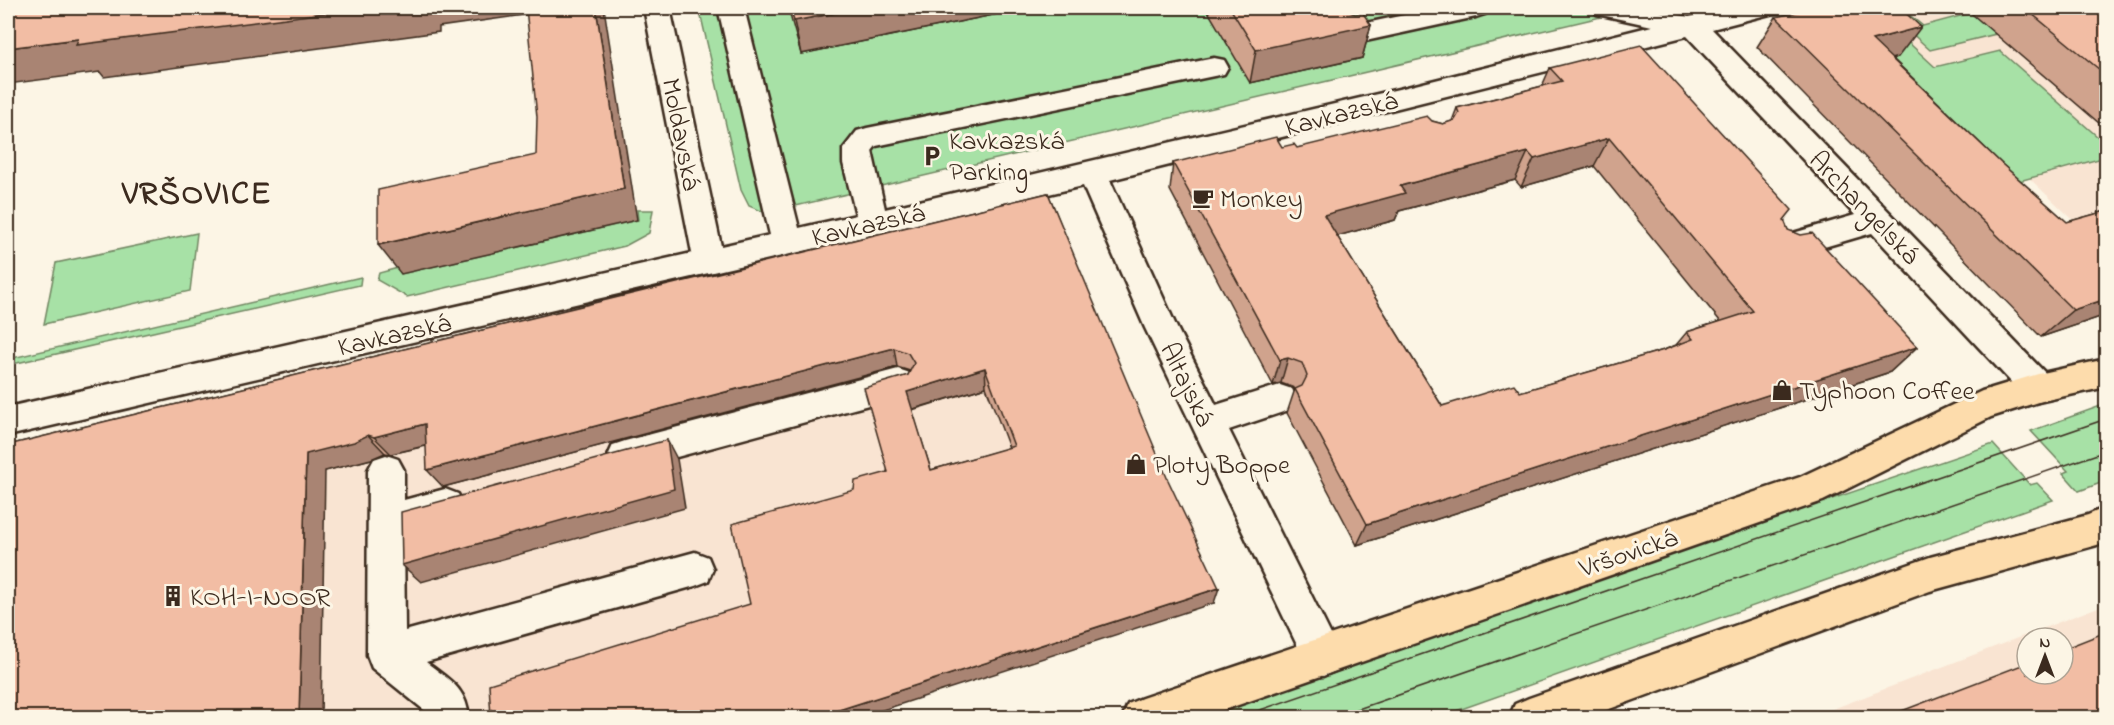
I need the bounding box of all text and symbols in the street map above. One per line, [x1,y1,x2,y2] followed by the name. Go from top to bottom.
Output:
[650,75,710,194] street label: Moldavská
[1281,83,1402,148] street label: Kavkazská
[949,123,1064,193] place label: Kavkazská Parking
[1799,143,1928,275] street label: Archangelská
[920,144,944,168] parking icon: Kavkazská Parking
[121,171,272,219] district label: VRŠOVICE
[1220,181,1303,220] place label: Monkey
[1191,186,1215,210] cafe icon: Monkey
[808,194,929,258] street label: Kavkazská
[334,304,455,368] street label: Kavkazská
[1149,336,1223,434] street label: Altajská
[1799,373,1976,412] place label: Typhoon Coffee
[1770,378,1794,402] shop icon: Typhoon Coffee
[1153,447,1291,486] place label: Ploty Boppe
[1124,452,1148,476] shop icon: Ploty Boppe
[1573,519,1684,590] street label: Vršovická
[190,579,330,618] place label: KOH-I-NOOR
[161,584,185,608] building icon: KOH-I-NOOR
[2015,626,2075,686] north arrow
[2040,631,2051,655] text: N

